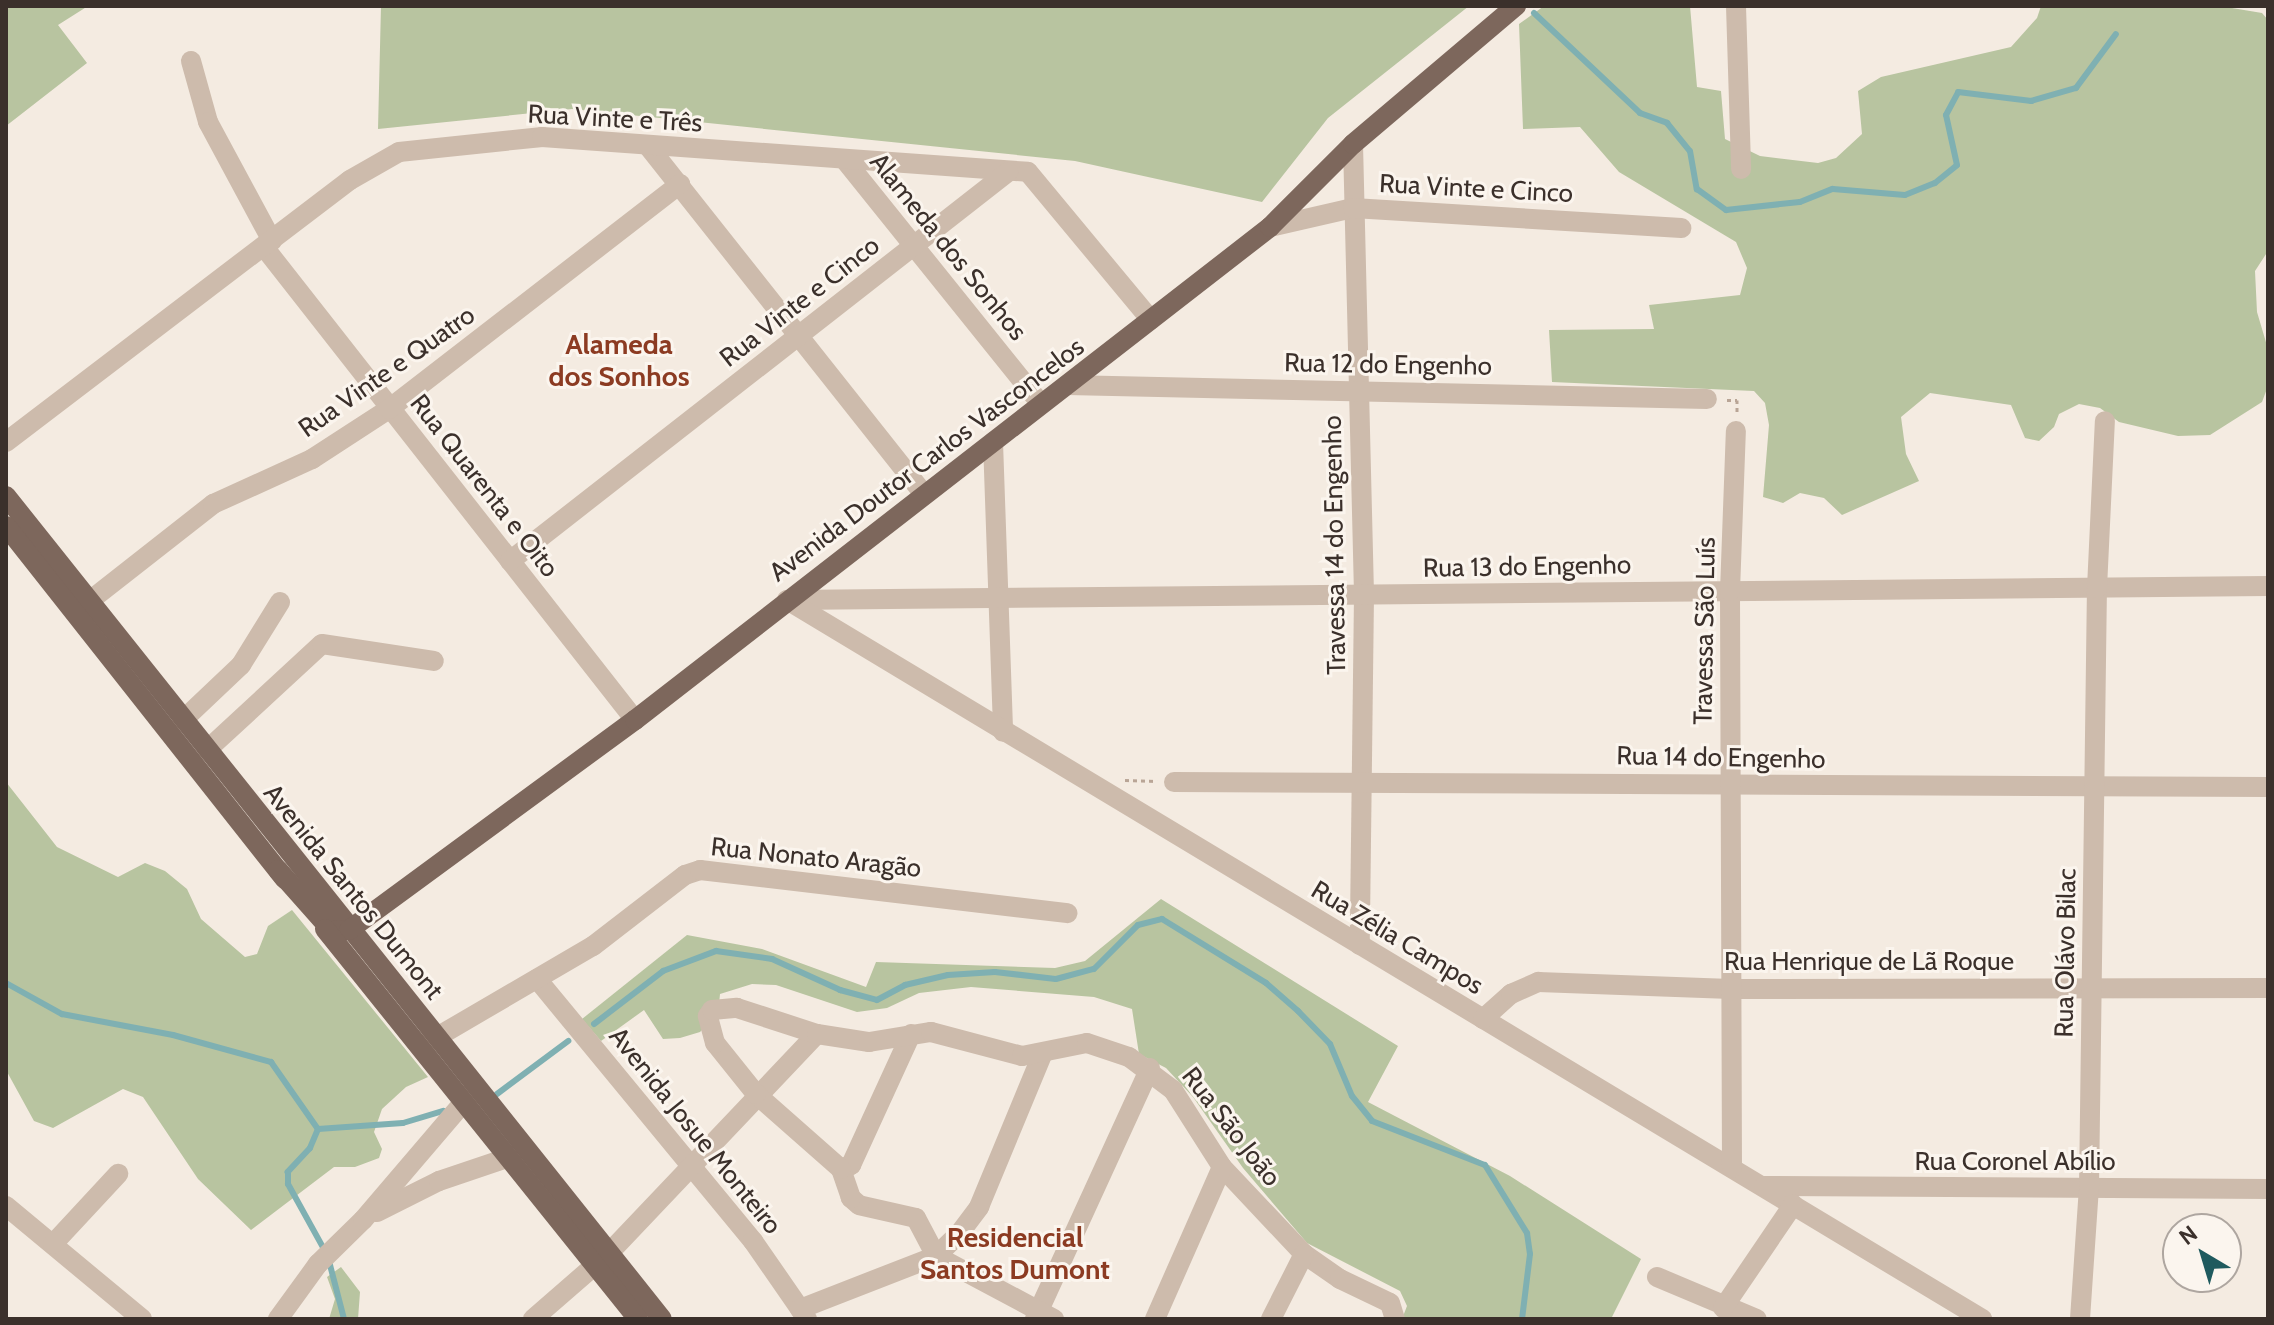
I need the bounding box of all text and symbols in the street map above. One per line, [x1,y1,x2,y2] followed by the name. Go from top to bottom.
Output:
[527,99,703,139] street label: Rua Vinte e Três
[863,147,1033,347] street label: Alameda dos Sonhos
[1378,168,1574,210] street label: Rua Vinte e Cinco
[714,230,886,374] street label: Rua Vinte e Cinco
[293,300,481,444] street label: Rua Vinte e Quatro
[549,327,689,393] district label: Alameda dos Sonhos
[764,332,1090,588] street label: Avenida Doutor Carlos Vasconcelos
[1284,348,1492,382] street label: Rua 12 do Engenho
[403,388,565,584] street label: Rua Quarenta e Oito
[1317,415,1353,675] street label: Travessa 14 do Engenho
[1688,537,1722,725] street label: Travessa São Luís
[1423,550,1631,584] street label: Rua 13 do Engenho
[1616,741,1826,775] street label: Rua 14 do Engenho
[257,778,449,1006] street label: Avenida Santos Dumont
[709,831,923,885] street label: Rua Nonato Aragão
[2049,868,2083,1038] street label: Rua Olávo Bilac
[1305,874,1489,1002] street label: Rua Zélia Campos
[1724,946,2014,978] street label: Rua Henrique de Lã Roque
[602,1021,788,1241] street label: Avenida Josue Monteiro
[1175,1061,1287,1193] street label: Rua São João
[1914,1146,2116,1178] street label: Rua Coronel Abílio
[2162,1213,2242,1293] north arrow
[920,1220,1110,1286] district label: Residencial Santos Dumont
[2174,1220,2203,1251] text: N

